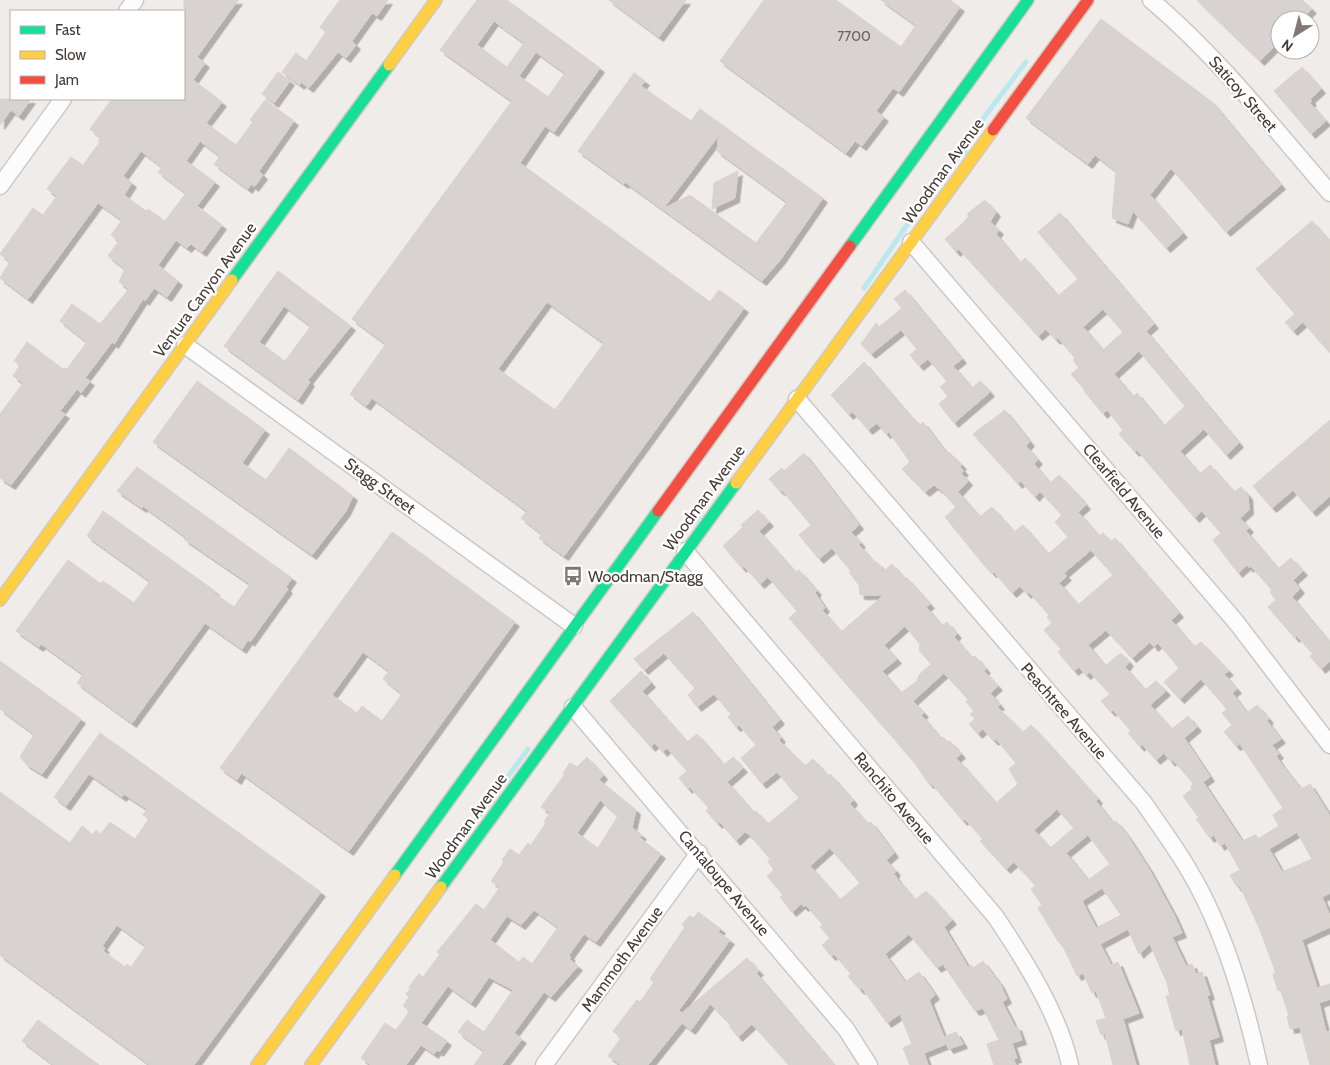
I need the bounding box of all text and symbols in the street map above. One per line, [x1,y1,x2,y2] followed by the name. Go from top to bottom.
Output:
[10,10,185,100] legend
[1270,10,1320,60] north arrow
[55,21,80,39] text: Fast
[837,27,871,45] house number: 7700
[1278,35,1297,56] text: N
[55,46,86,64] text: Slow
[1205,52,1281,136] street label: Saticoy Street
[54,71,79,89] text: Jam
[898,114,988,228] street label: Woodman Avenue
[150,219,260,361] street label: Ventura Canyon Avenue
[1079,440,1169,542] street label: Clearfield Avenue
[659,441,749,555] street label: Woodman Avenue
[341,454,420,518] street label: Stagg Street
[562,565,584,587] bus stop icon: Woodman/Stagg
[588,567,704,586] place label: Woodman/Stagg
[1017,659,1111,763] street label: Peachtree Avenue
[850,748,938,848] street label: Ranchito Avenue
[421,769,511,883] street label: Woodman Avenue
[674,826,774,940] street label: Cantaloupe Avenue
[577,903,667,1015] street label: Mammoth Avenue

